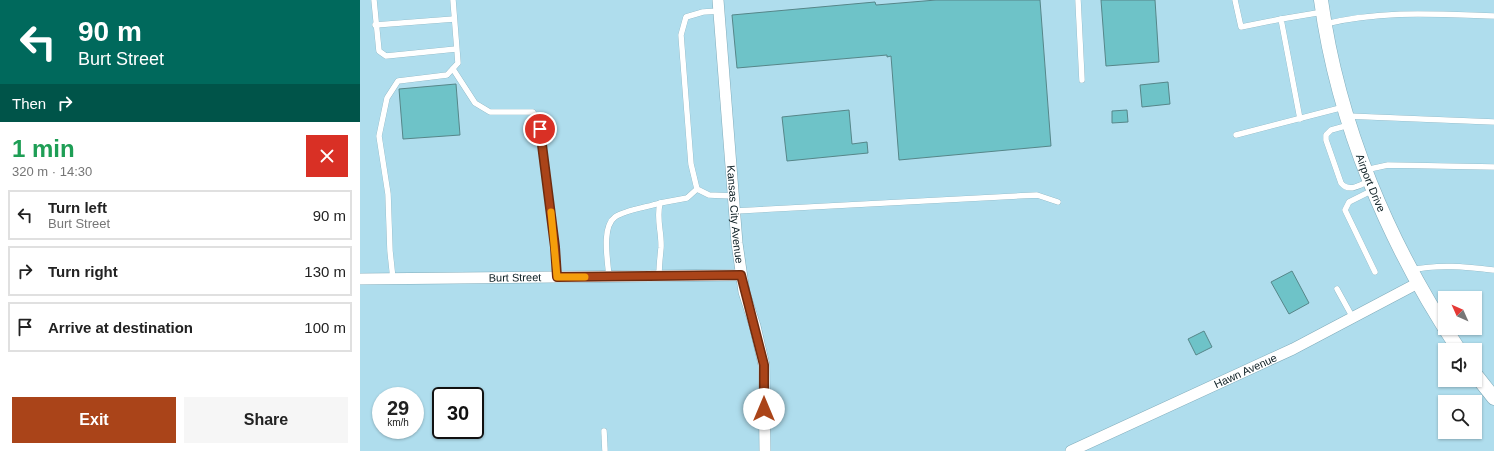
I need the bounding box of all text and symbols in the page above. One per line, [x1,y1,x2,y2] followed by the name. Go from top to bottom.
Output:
[12,16,64,68] icon: left
[78,16,142,47] text: 90 m
[78,49,164,69] text: Burt Street
[54,92,76,114] icon: right
[12,95,46,112] text: Then
[523,112,557,146] pin
[529,118,551,140] icon: arrive
[12,135,75,162] text: 1 min
[306,135,348,177] button: close
[1354,152,1388,214] street label: Airport Drive
[12,164,92,179] text: 320 m · 14:30
[725,165,746,264] street label: Kansas City Avenue
[48,199,107,216] text: Turn left
[14,204,36,226] icon: left
[313,207,346,224] text: 90 m
[48,216,110,231] text: Burt Street
[14,260,36,282] icon: right
[48,263,118,280] text: Turn right
[304,263,346,280] text: 130 m
[489,271,541,284] street label: Burt Street
[1438,291,1482,335] north arrow
[1438,291,1482,439] map controls
[14,316,36,338] icon: arrive
[48,319,193,336] text: Arrive at destination
[304,319,346,336] text: 100 m
[1438,343,1482,387] button: sound
[1212,351,1279,390] street label: Hawn Avenue
[432,387,484,439] speed limit sign: 30
[743,388,785,430] position arrow
[1438,395,1482,439] button: search
[12,397,176,443] button: Exit
[184,397,348,443] button: Share
[387,397,409,419] text: 29
[387,417,409,428] text: km/h

